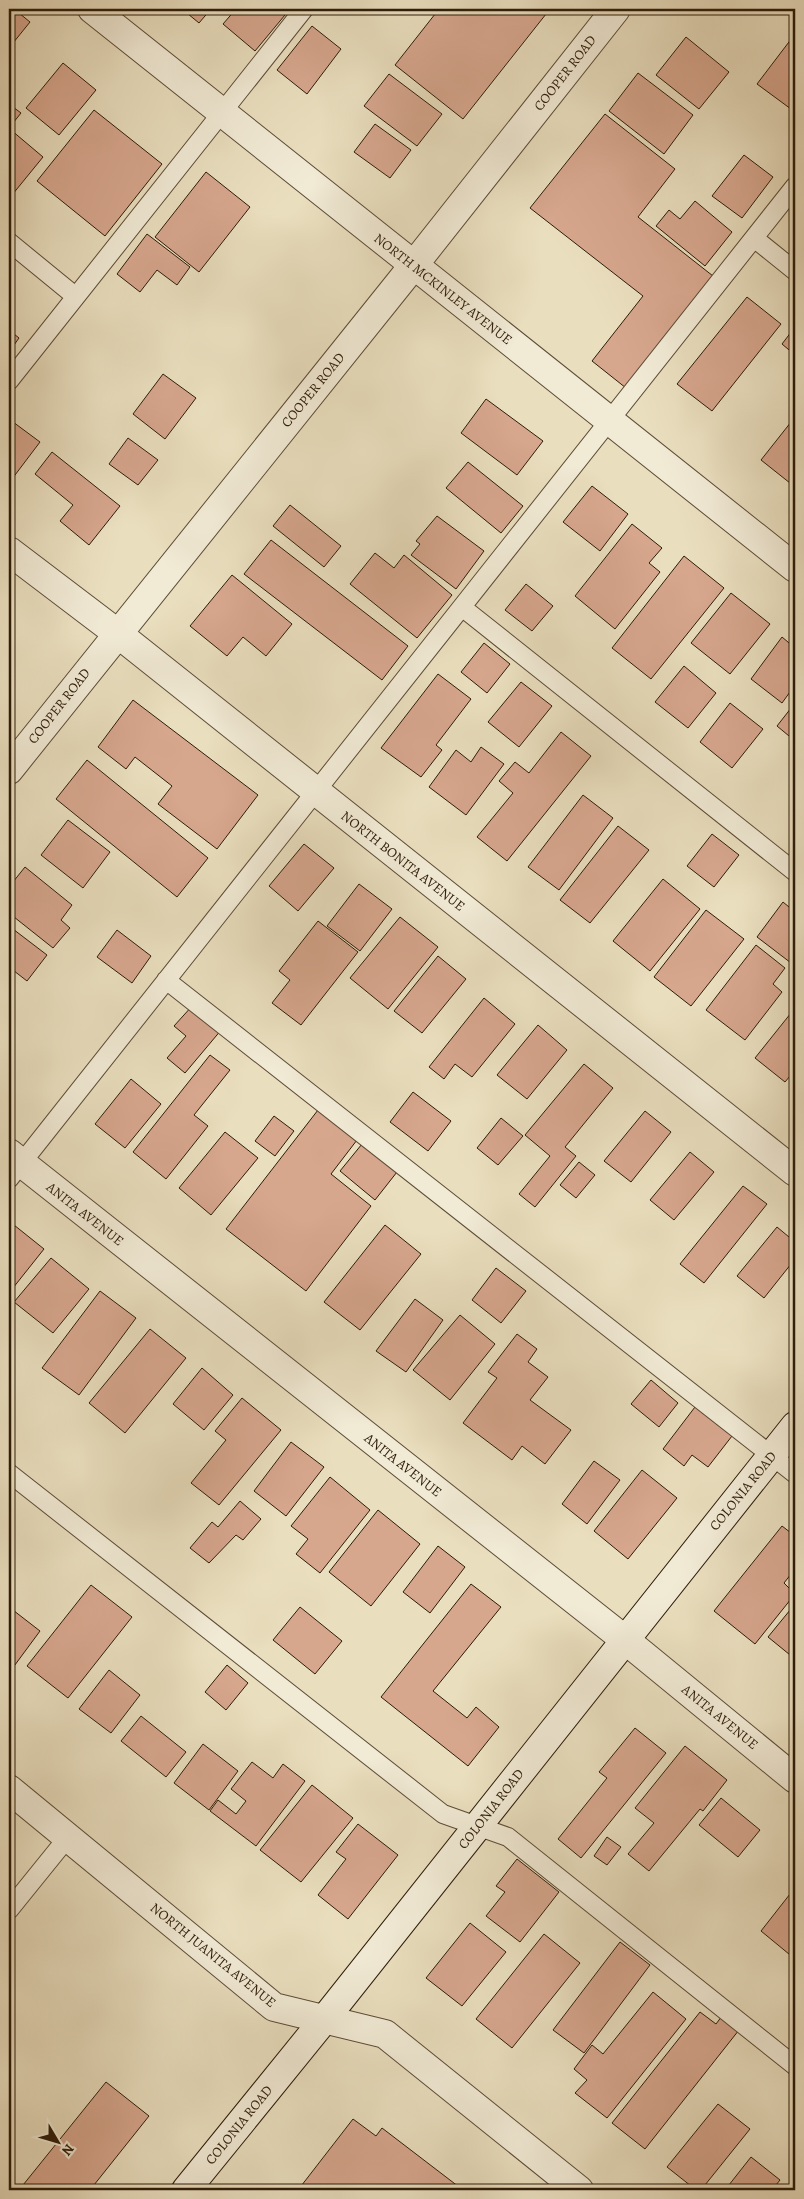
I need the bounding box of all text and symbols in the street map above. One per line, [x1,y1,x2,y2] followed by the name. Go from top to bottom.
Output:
[529,31,601,115] street label: COOPER ROAD
[370,229,516,349] street label: NORTH MCKINLEY AVENUE
[277,348,349,431] street label: COOPER ROAD
[23,664,95,748] street label: COOPER ROAD
[337,807,469,915] street label: NORTH BONITA AVENUE
[42,1177,128,1250] street label: ANITA AVENUE
[360,1428,446,1501] street label: ANITA AVENUE
[705,1447,781,1535] street label: COLONIA ROAD
[677,1680,762,1754] street label: ANITA AVENUE
[454,1765,528,1853] street label: COLONIA ROAD
[146,1898,280,2012] street label: NORTH JUANITA AVENUE
[201,2081,277,2169] street label: COLONIA ROAD
[32,2116,82,2166] north arrow
[57,2140,78,2160] text: N

